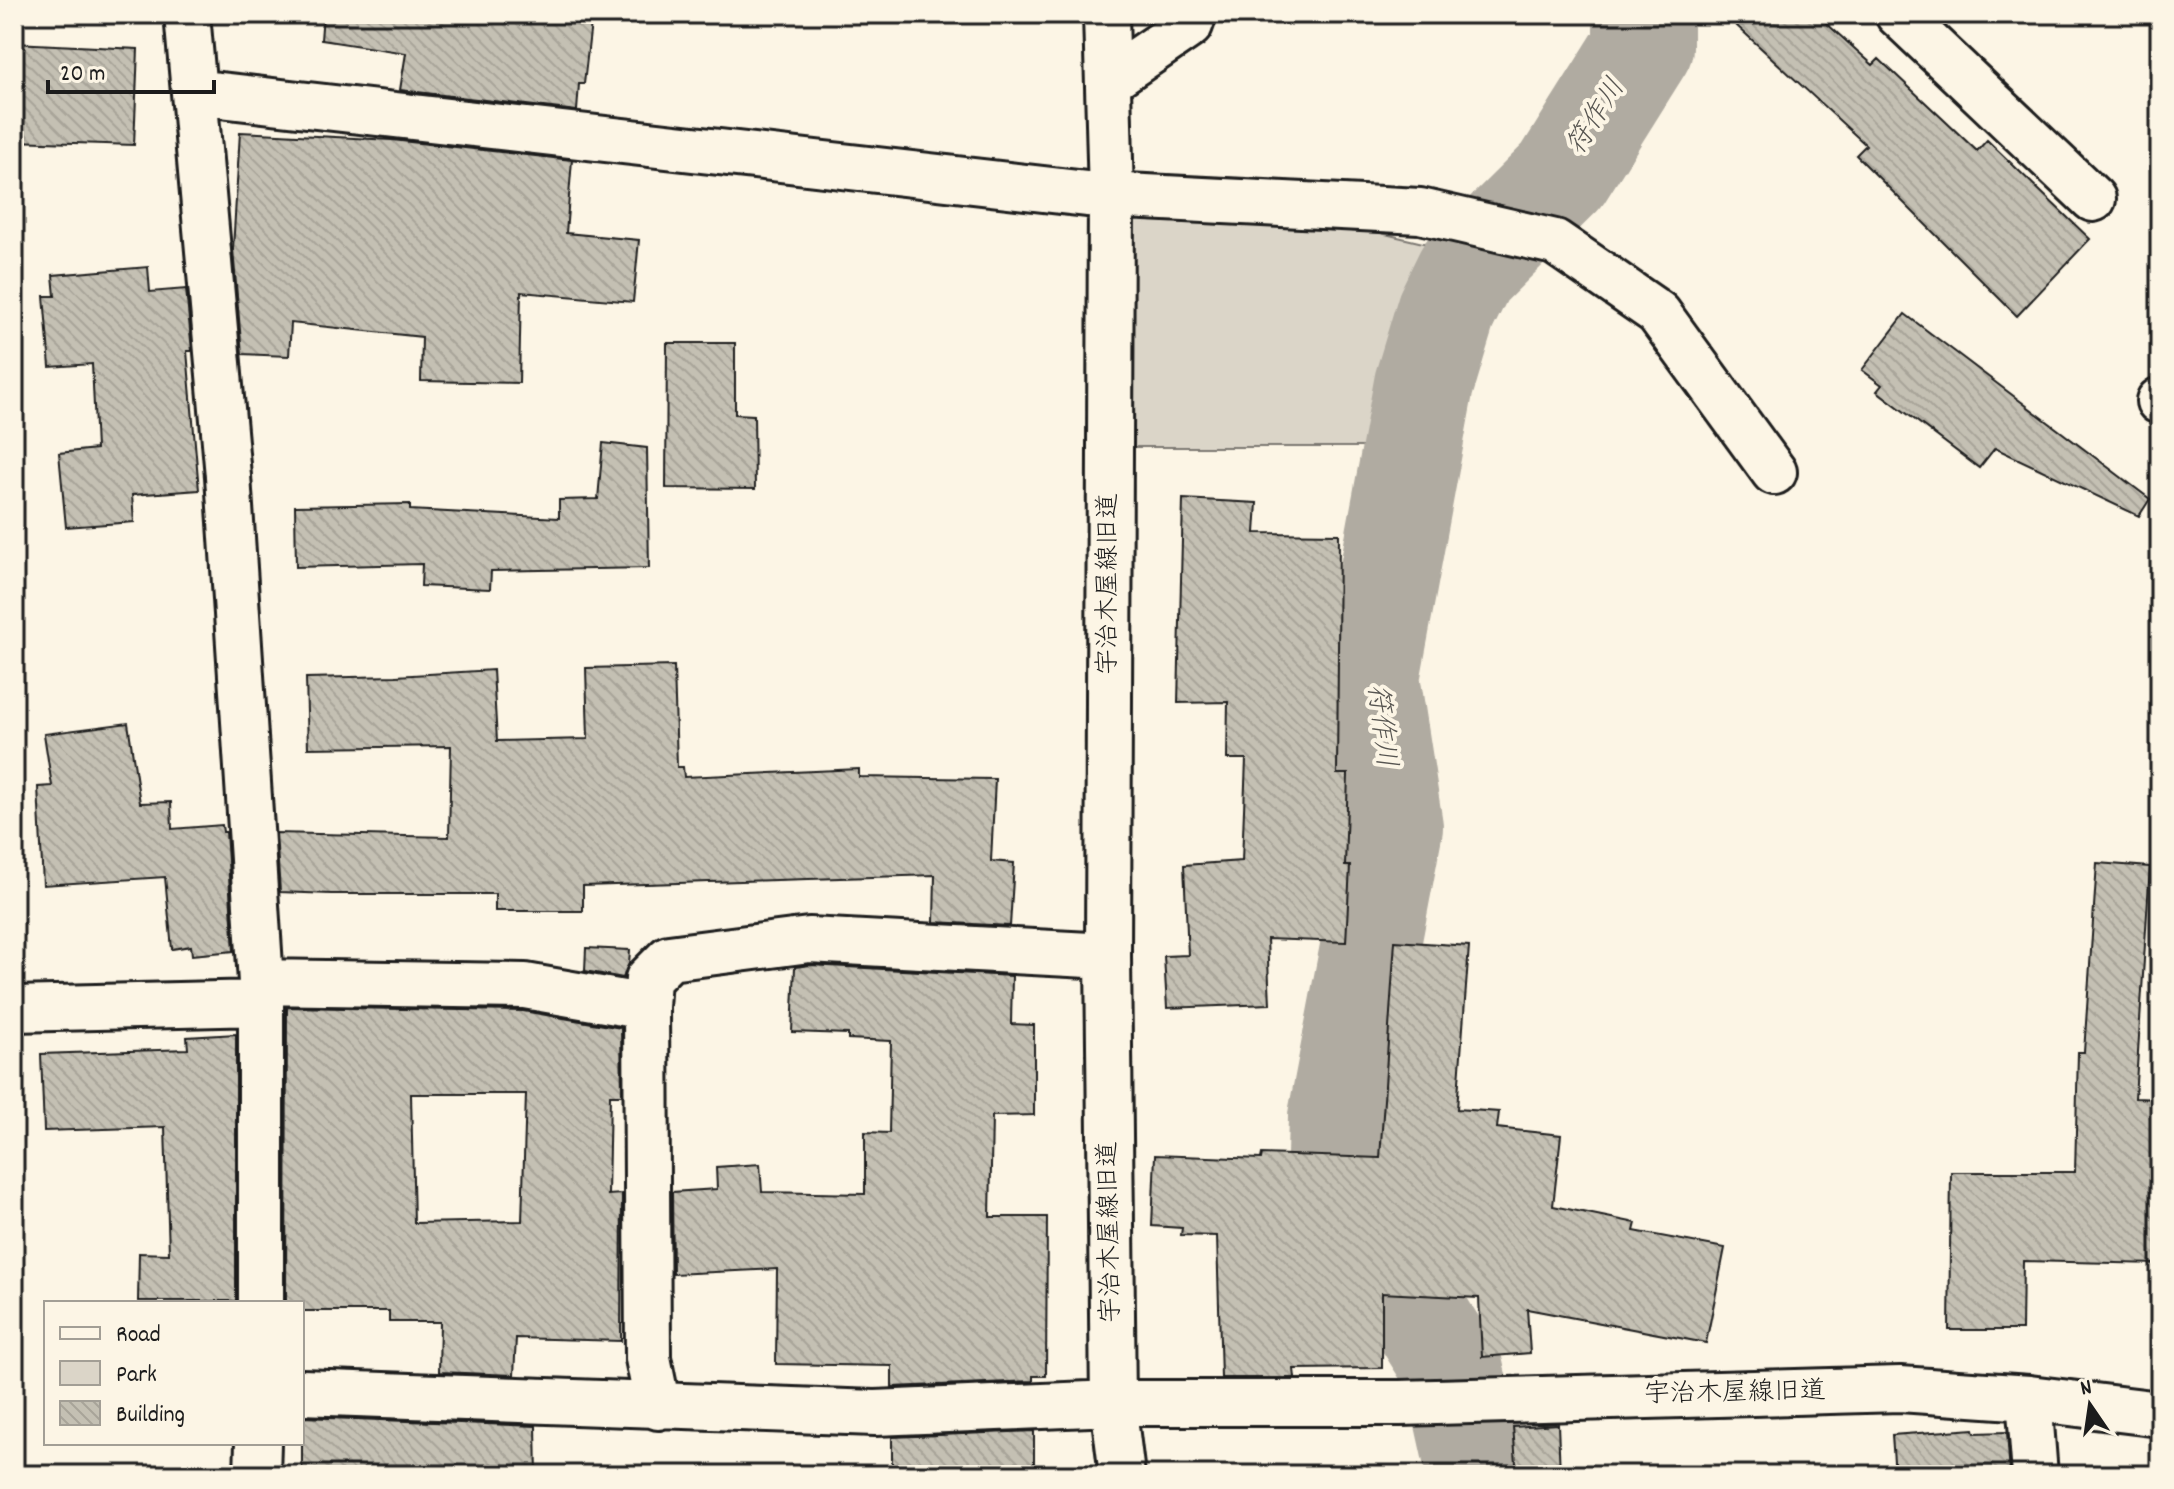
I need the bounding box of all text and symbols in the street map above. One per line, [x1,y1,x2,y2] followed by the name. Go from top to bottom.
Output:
[48,44,214,94] scale bar
[60,58,106,92] text: 20 m
[1559,72,1637,164] water label: 符作川
[1091,493,1128,675] street label: 宇治木屋線旧道
[1354,682,1404,770] water label: 符作川
[1091,1141,1131,1323] street label: 宇治木屋線旧道
[44,1301,304,1445] legend
[116,1319,161,1353] text: Road
[116,1359,157,1393] text: Park
[2050,1365,2130,1445] north arrow
[2078,1373,2095,1405] text: N
[1644,1374,1826,1414] street label: 宇治木屋線旧道
[116,1399,185,1433] text: Building

